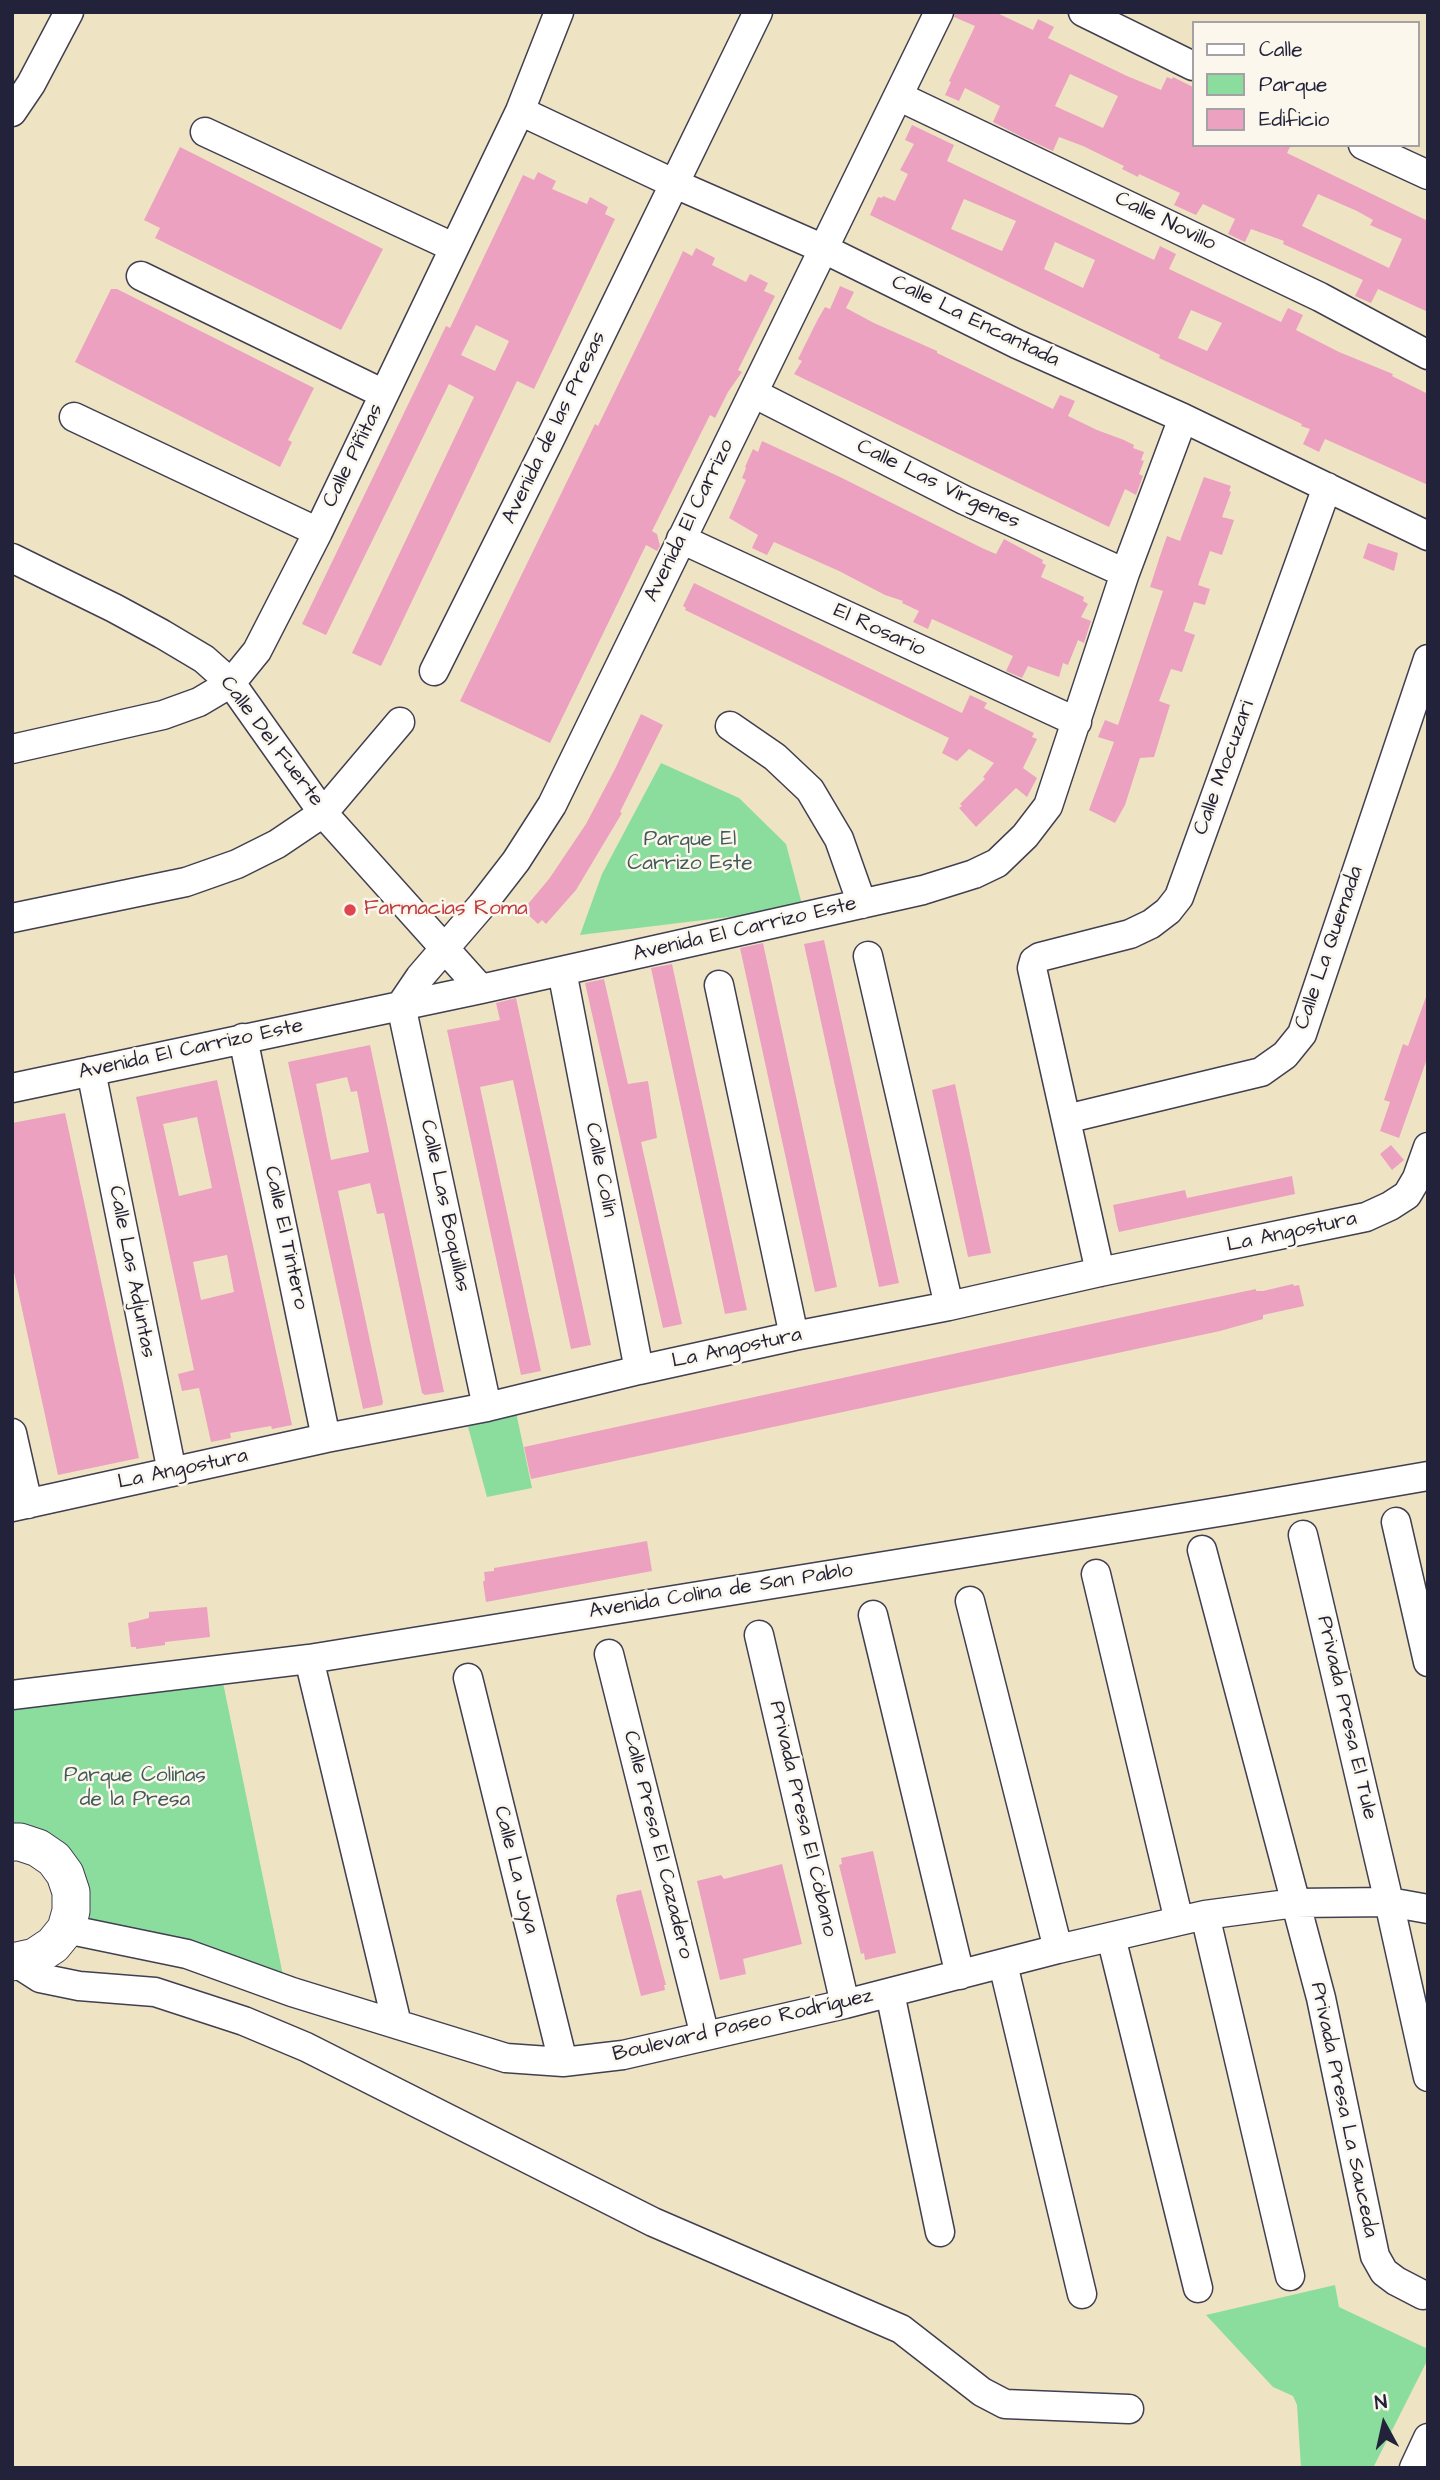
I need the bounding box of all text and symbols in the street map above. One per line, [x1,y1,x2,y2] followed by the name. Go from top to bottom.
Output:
[1192,21,1419,147] legend
[1259,35,1303,64] text: Calle
[1259,70,1327,99] text: Parque
[1259,105,1329,134] text: Edificio
[1110,187,1220,257] street label: Calle Novillo
[887,270,1063,374] street label: Calle La Encantada
[497,328,613,528] street label: Avenida de las Presas
[318,400,390,512] street label: Calle Piñitas
[852,435,1024,535] street label: Calle Las Virgenes
[640,436,740,606] street label: Avenida El Carrizo
[829,599,929,663] street label: El Rosario
[214,672,328,812] street label: Calle Del Fuerte
[1189,697,1261,839] street label: Calle Mocuzari
[627,828,753,878] park label: Parque El Carrizo Este
[1290,863,1370,1033] street label: Calle La Quemada
[631,892,859,968] street label: Avenida El Carrizo Este
[364,897,528,923] place label: Farmacias Roma
[342,902,358,918] marker: Farmacias Roma
[77,1014,305,1086] street label: Avenida El Carrizo Este
[413,1118,475,1294] street label: Calle Las Boquillas
[579,1121,621,1219] street label: Calle Colín
[257,1164,313,1312] street label: Calle El Tintero
[102,1184,160,1360] street label: Calle Las Adjuntas
[1225,1207,1359,1259] street label: La Angostura
[670,1323,804,1375] street label: La Angostura
[116,1444,250,1496] street label: La Angostura
[587,1559,855,1625] street label: Avenida Colina de San Pablo
[1310,1614,1382,1822] street label: Privada Presa El Tule
[763,1699,841,1939] street label: Privada Presa El Cóbano
[616,1728,698,1962] street label: Calle Presa El Cazadero
[64,1764,206,1814] park label: Parque Colinas de la Presa
[487,1804,543,1936] street label: Calle La Joya
[1304,1980,1382,2240] street label: Privada Presa La Sauceda
[610,1984,876,2068] street label: Boulevard Paseo Rodríguez
[1349,2389,1419,2459] north arrow
[1373,2389,1389,2417] text: N

